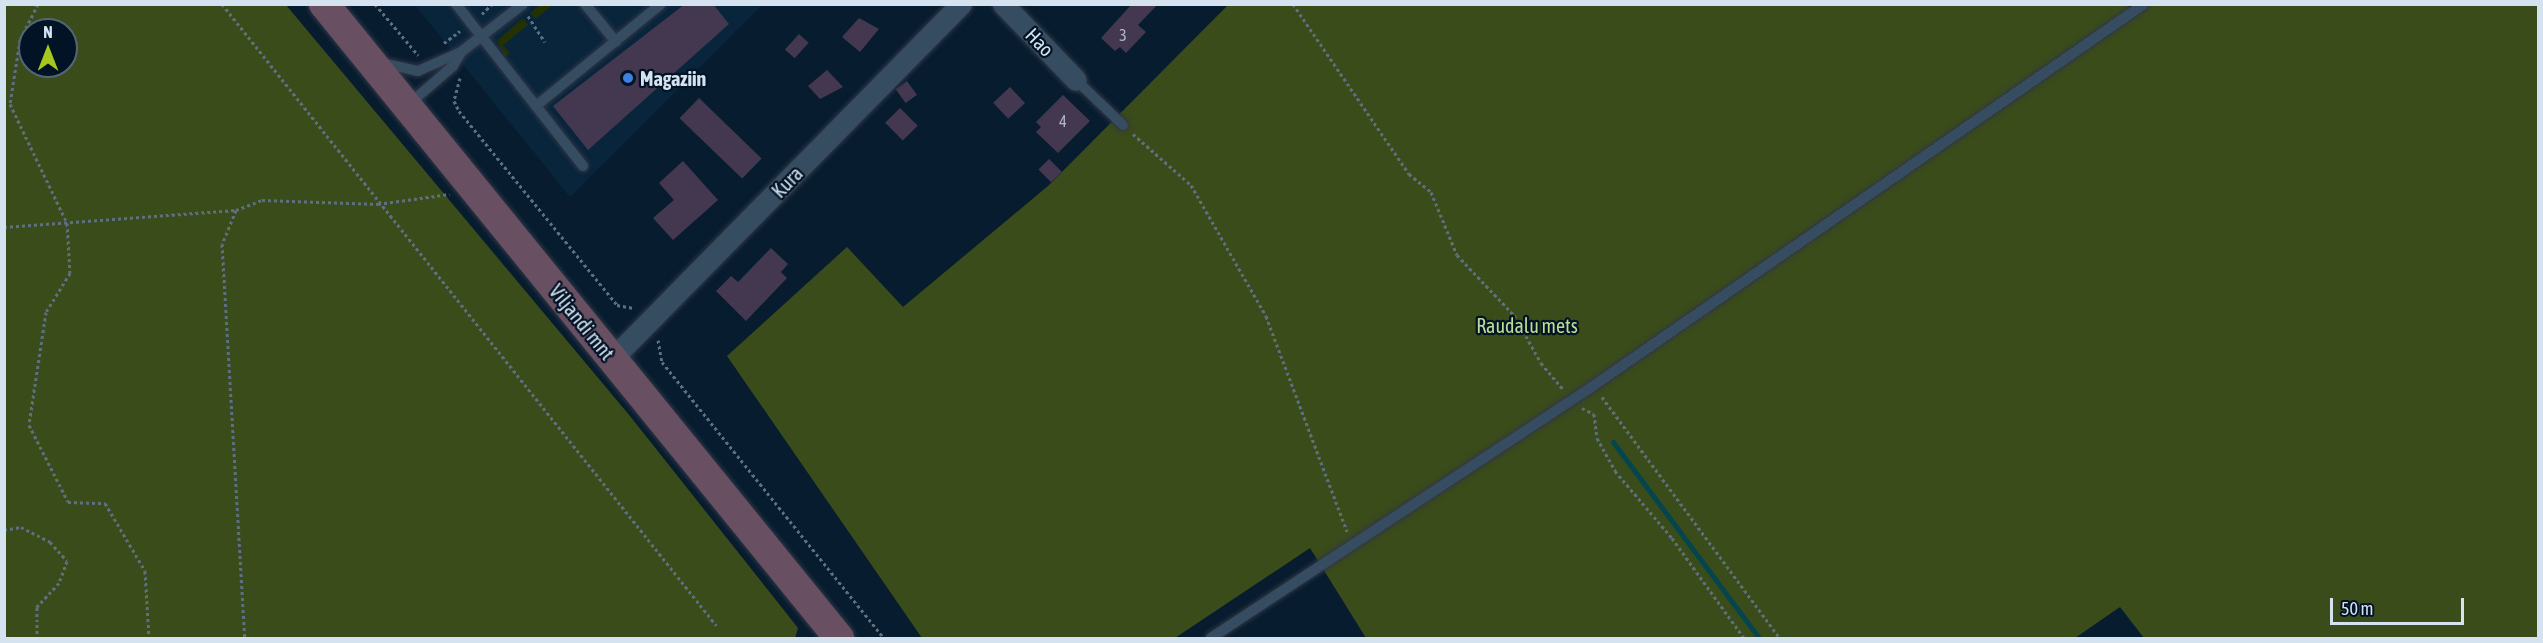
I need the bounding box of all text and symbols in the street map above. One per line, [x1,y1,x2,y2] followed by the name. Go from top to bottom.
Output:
[18,18,78,78] north arrow
[43,23,53,41] text: N
[1021,23,1059,61] street label: Hao
[1119,25,1127,45] house number: 3
[640,66,706,90] place label: Magaziin
[621,71,635,85] marker: Magaziin
[1059,111,1067,131] house number: 4
[767,161,807,203] street label: Kura
[544,279,620,365] street label: Viljandi mnt
[1476,313,1578,337] park label: Raudalu mets
[2333,586,2466,624] scale bar
[2341,598,2373,619] text: 50 m

